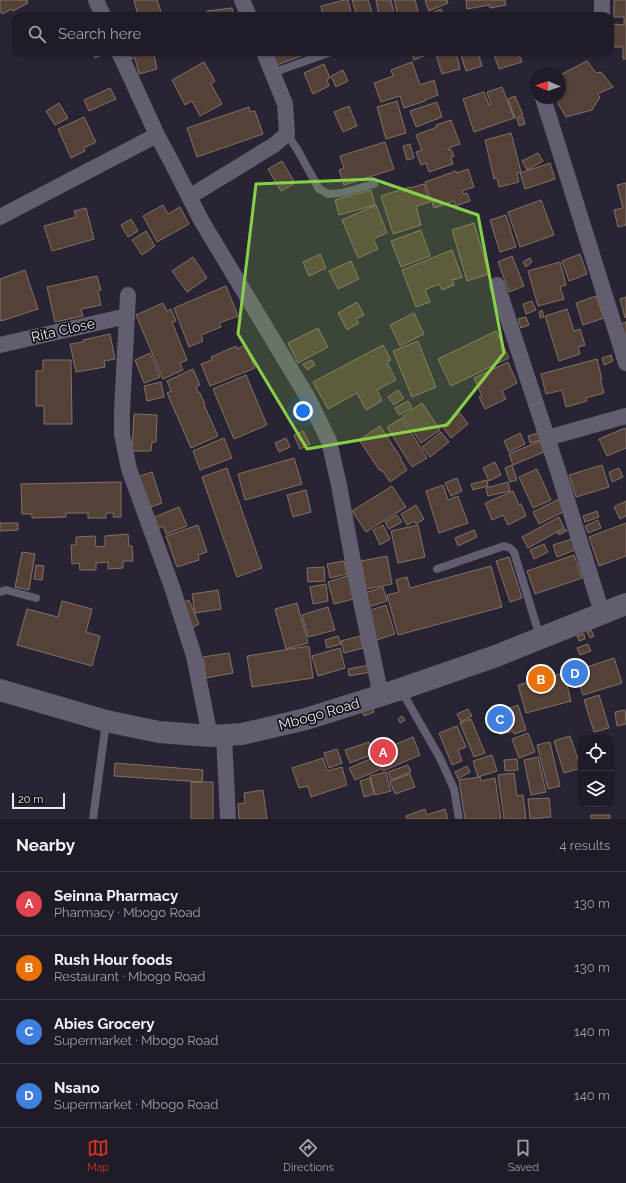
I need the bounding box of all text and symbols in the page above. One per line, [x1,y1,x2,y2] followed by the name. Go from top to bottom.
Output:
[12,12,614,56] search box
[26,23,48,45] icon: search
[58,25,141,43] text: Search here
[530,68,566,104] north arrow
[30,315,96,345] street label: Rita Close
[293,401,313,421] your location
[562,658,588,688] pin: D
[528,664,554,694] pin: B
[277,695,361,733] street label: Mbogo Road
[487,704,513,734] pin: C
[578,735,614,807] map controls
[578,735,614,771] button: locate
[370,737,396,767] pin: A
[578,771,614,807] button: layers
[12,791,65,810] scale bar
[18,793,43,806] text: 20 m
[16,835,75,855] text: Nearby
[559,838,610,853] text: 4 results
[54,887,178,905] text: Seinna Pharmacy
[25,896,33,911] text: A
[574,896,610,911] text: 130 m
[54,905,201,920] text: Pharmacy · Mbogo Road
[54,951,172,969] text: Rush Hour foods
[25,960,33,975] text: B
[574,960,610,975] text: 130 m
[54,969,205,984] text: Restaurant · Mbogo Road
[54,1015,155,1033] text: Abies Grocery
[25,1024,33,1039] text: C
[574,1024,610,1039] text: 140 m
[54,1033,218,1048] text: Supermarket · Mbogo Road
[54,1079,100,1097] text: Nsano
[24,1088,34,1103] text: D
[574,1088,610,1103] text: 140 m
[54,1097,218,1112] text: Supermarket · Mbogo Road
[87,1137,109,1174] tab: Map
[283,1137,334,1174] tab: Directions
[508,1137,539,1174] tab: Saved

